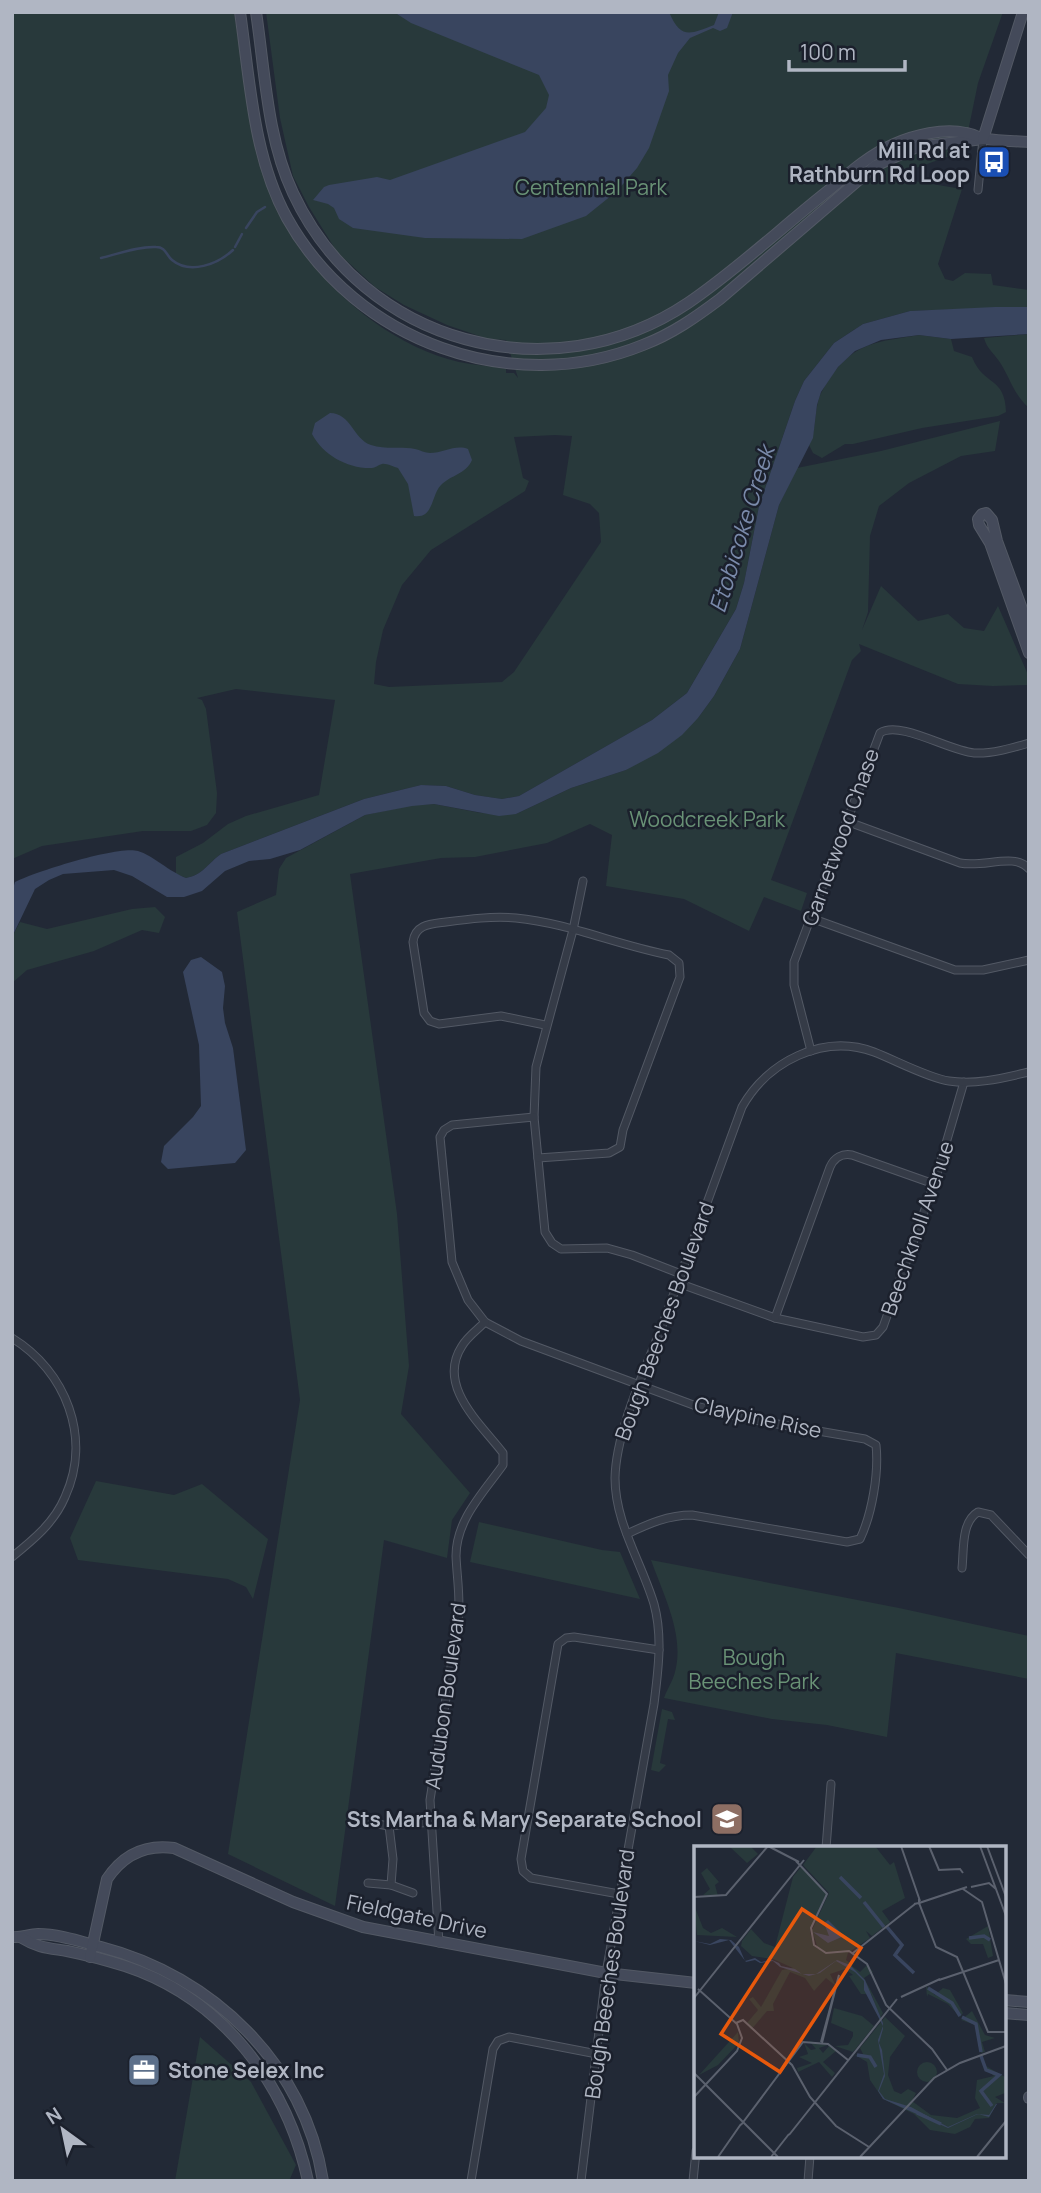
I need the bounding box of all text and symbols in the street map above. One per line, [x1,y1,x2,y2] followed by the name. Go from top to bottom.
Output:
[789,28,904,72] scale bar
[800,38,856,66] text: 100 m
[789,136,970,188] place label: Mill Rd at Rathburn Rd Loop
[975,143,1013,181] bus stop icon: Mill Rd at Rathburn Rd Loop
[515,173,668,201] park label: Centennial Park
[700,438,783,616] water label: Etobicoke Creek
[795,744,885,930] street label: Garnetwood Chase
[629,805,785,833] park label: Woodcreek Park
[874,1137,960,1319] street label: Beechknoll Avenue
[608,1198,720,1444] street label: Bough Beeches Boulevard
[692,1390,824,1444] street label: Claypine Rise
[418,1601,472,1791] street label: Audubon Boulevard
[689,1643,820,1695] park label: Bough Beeches Park
[708,1800,746,1838] school or university icon: Sts Martha & Mary Separate School
[347,1805,702,1833] place label: Sts Martha & Mary Separate School
[694,1846,1006,2158] inset map
[578,1847,640,2101] street label: Bough Beeches Boulevard
[344,1887,490,1945] street label: Fieldgate Drive
[125,2051,163,2089] office icon: Stone Selex Inc
[168,2056,324,2084] place label: Stone Selex Inc
[28,2095,98,2165] north arrow
[41,2101,67,2130] text: N

